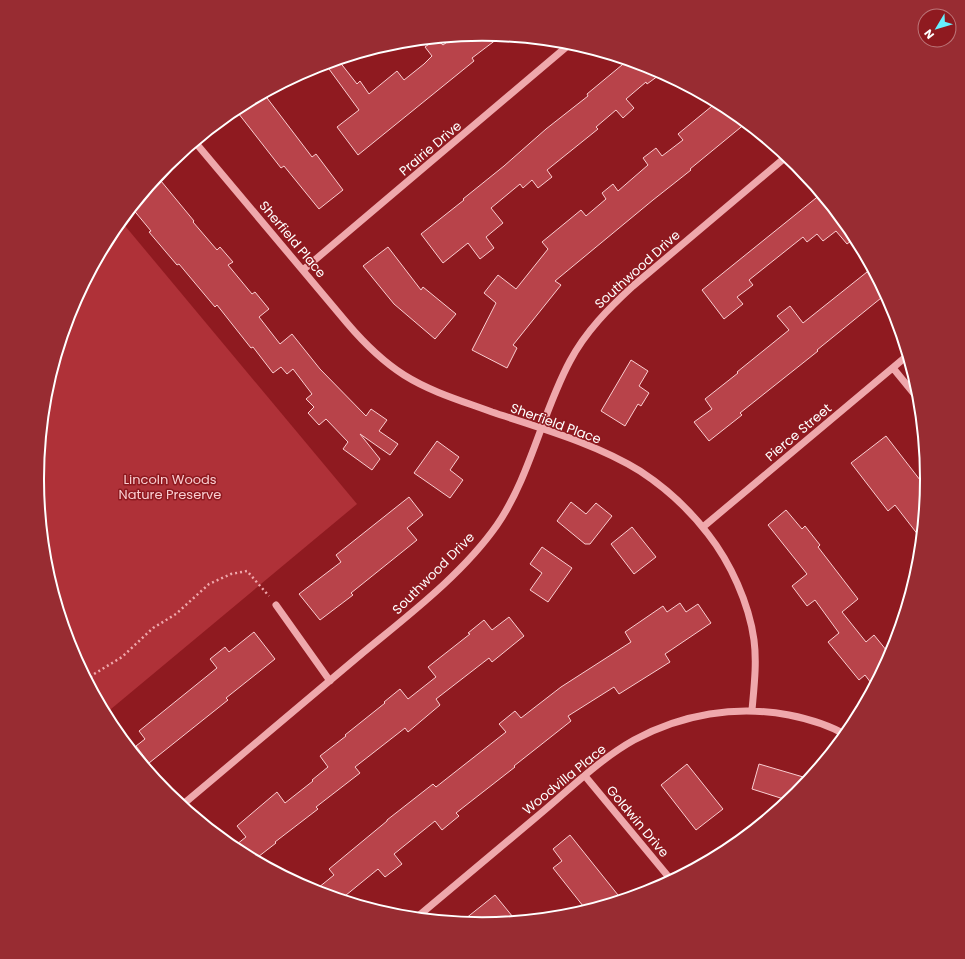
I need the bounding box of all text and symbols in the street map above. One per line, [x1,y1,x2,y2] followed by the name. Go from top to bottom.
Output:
[917,8,957,48] north arrow
[920,26,938,42] text: N
[395,117,466,180] street label: Prairie Drive
[255,197,331,282] street label: Sherfield Place
[590,226,684,313] street label: Southwood Drive
[508,398,604,449] street label: Sherfield Place
[761,399,836,466] street label: Pierce Street
[119,470,221,504] park label: Lincoln Woods Nature Preserve
[388,528,479,619] street label: Southwood Drive
[518,740,610,819] street label: Woodvilla Place
[602,781,673,861] street label: Goldwin Drive

